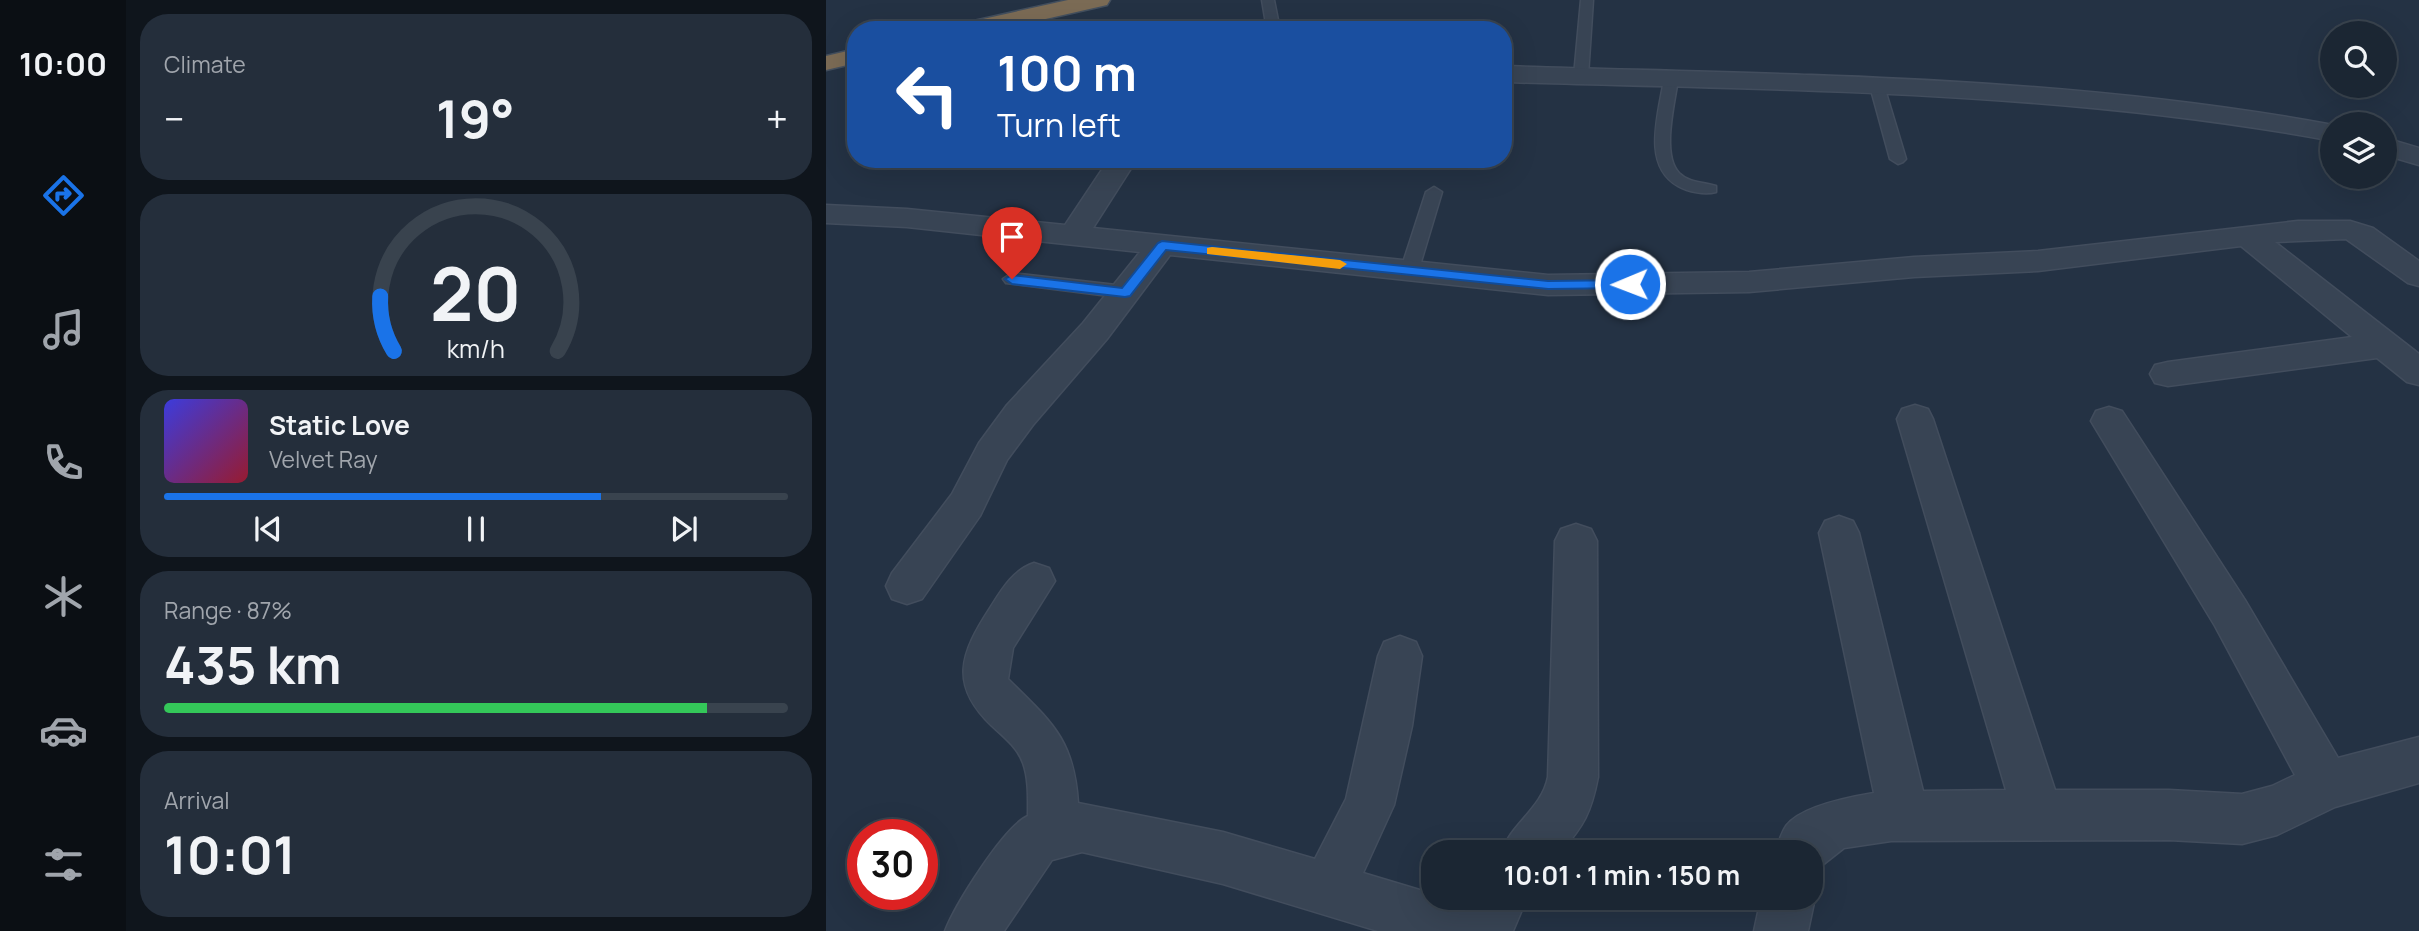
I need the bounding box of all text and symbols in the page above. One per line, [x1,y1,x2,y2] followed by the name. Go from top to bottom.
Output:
[2320,21,2397,189] map controls
[2320,21,2397,98] button: search
[997,39,1137,106] text: 100 m
[19,42,107,86] text: 10:00
[164,48,246,80] text: Climate
[882,49,973,140] icon: left
[436,83,515,154] text: 19°
[164,92,185,144] text: −
[766,92,788,144] text: +
[997,103,1121,147] text: Turn left
[2320,112,2397,189] button: layers
[39,171,88,220] icon: directions
[982,207,1042,279] pin
[993,218,1031,256] icon: arrive
[430,244,522,344] text: 20
[1593,247,1667,321] position arrow
[39,305,88,354] icon: music
[447,331,505,366] text: km/h
[269,407,410,443] text: Static Love
[39,438,88,487] icon: phone
[269,443,378,475] text: Velvet Ray
[249,510,287,548] icon: previous
[457,510,495,548] icon: pause
[665,510,703,548] icon: next
[39,572,88,621] icon: climate
[164,594,292,626] text: Range · 87%
[164,629,341,700] text: 435 km
[39,706,88,755] icon: car
[164,784,230,816] text: Arrival
[164,819,296,890] text: 10:01
[847,819,938,910] speed limit sign: 30
[39,840,88,889] icon: filters
[1504,857,1740,893] text: 10:01 · 1 min · 150 m

